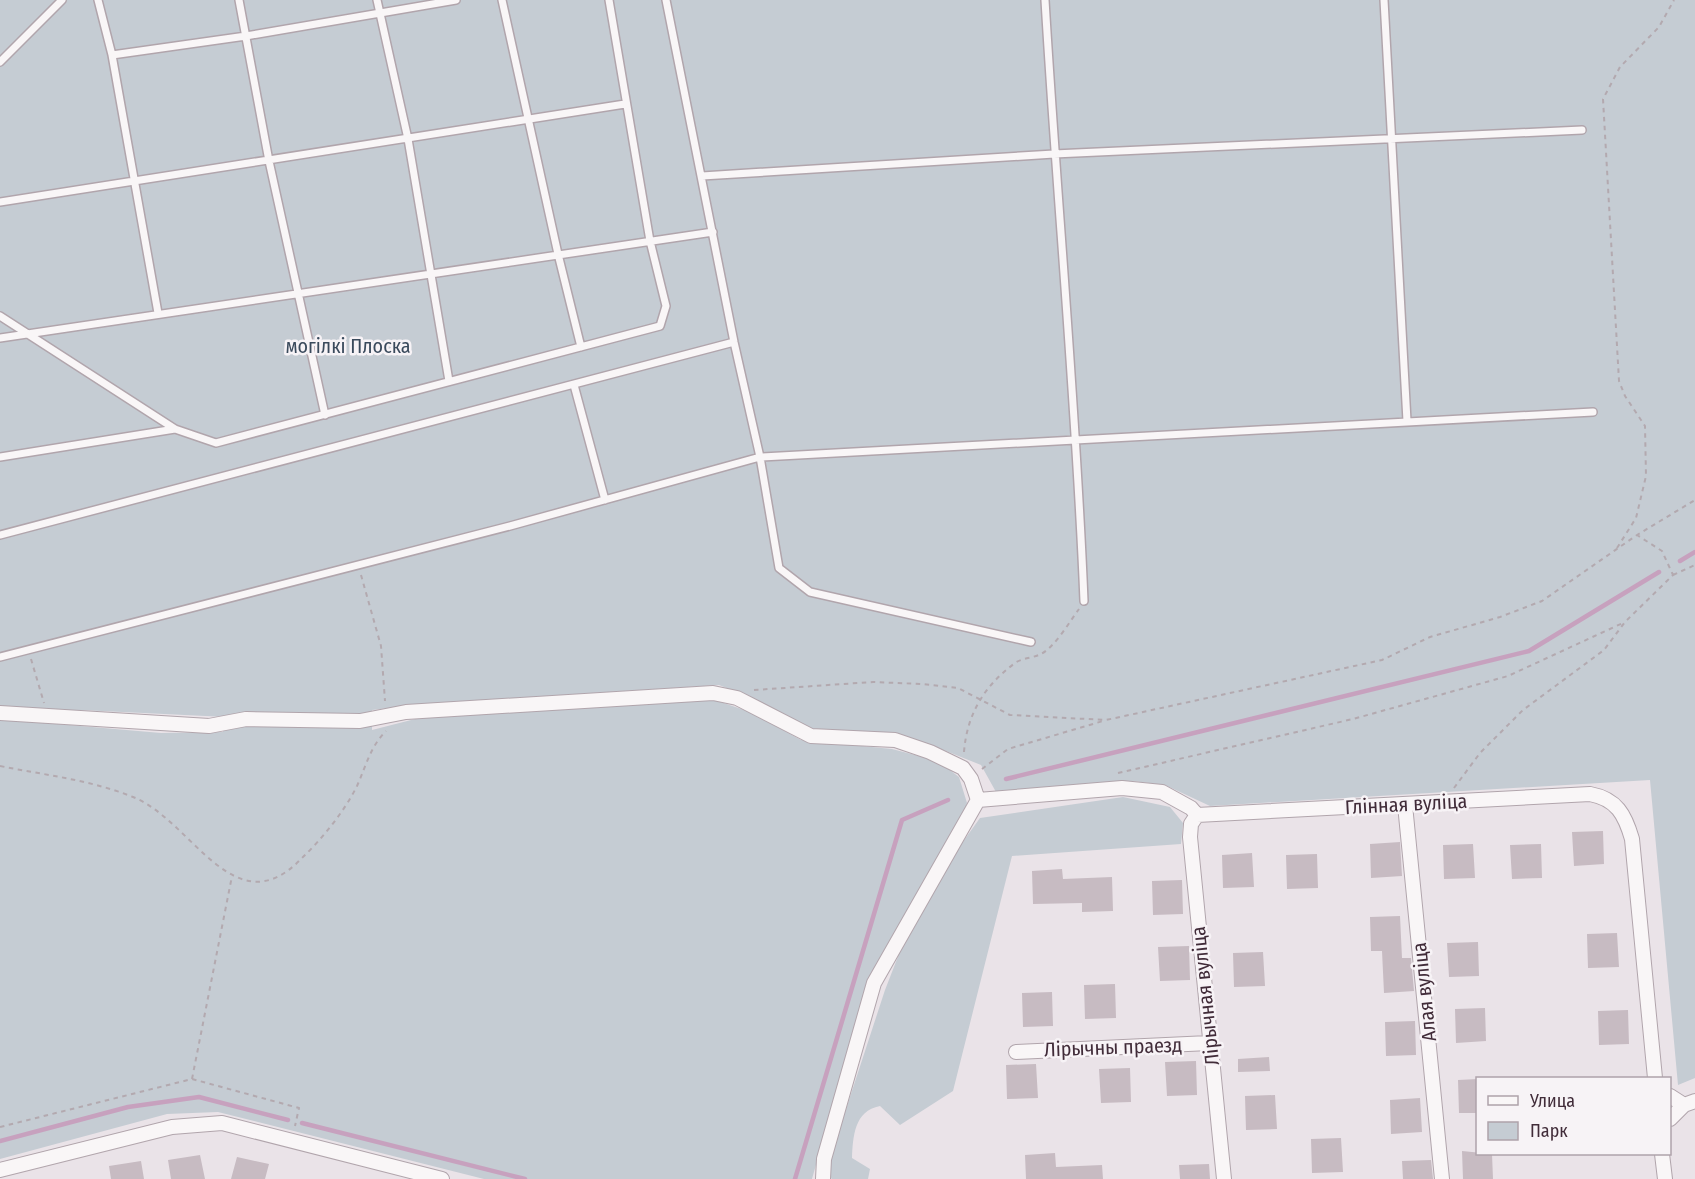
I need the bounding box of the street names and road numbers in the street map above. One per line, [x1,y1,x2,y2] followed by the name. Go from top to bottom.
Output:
[1344,789,1468,819] street label: Глінная вуліца
[1186,925,1224,1067] street label: Лірычная вуліца
[1407,941,1441,1043] street label: Алая вуліца
[1043,1033,1183,1061] street label: Лірычны праезд

